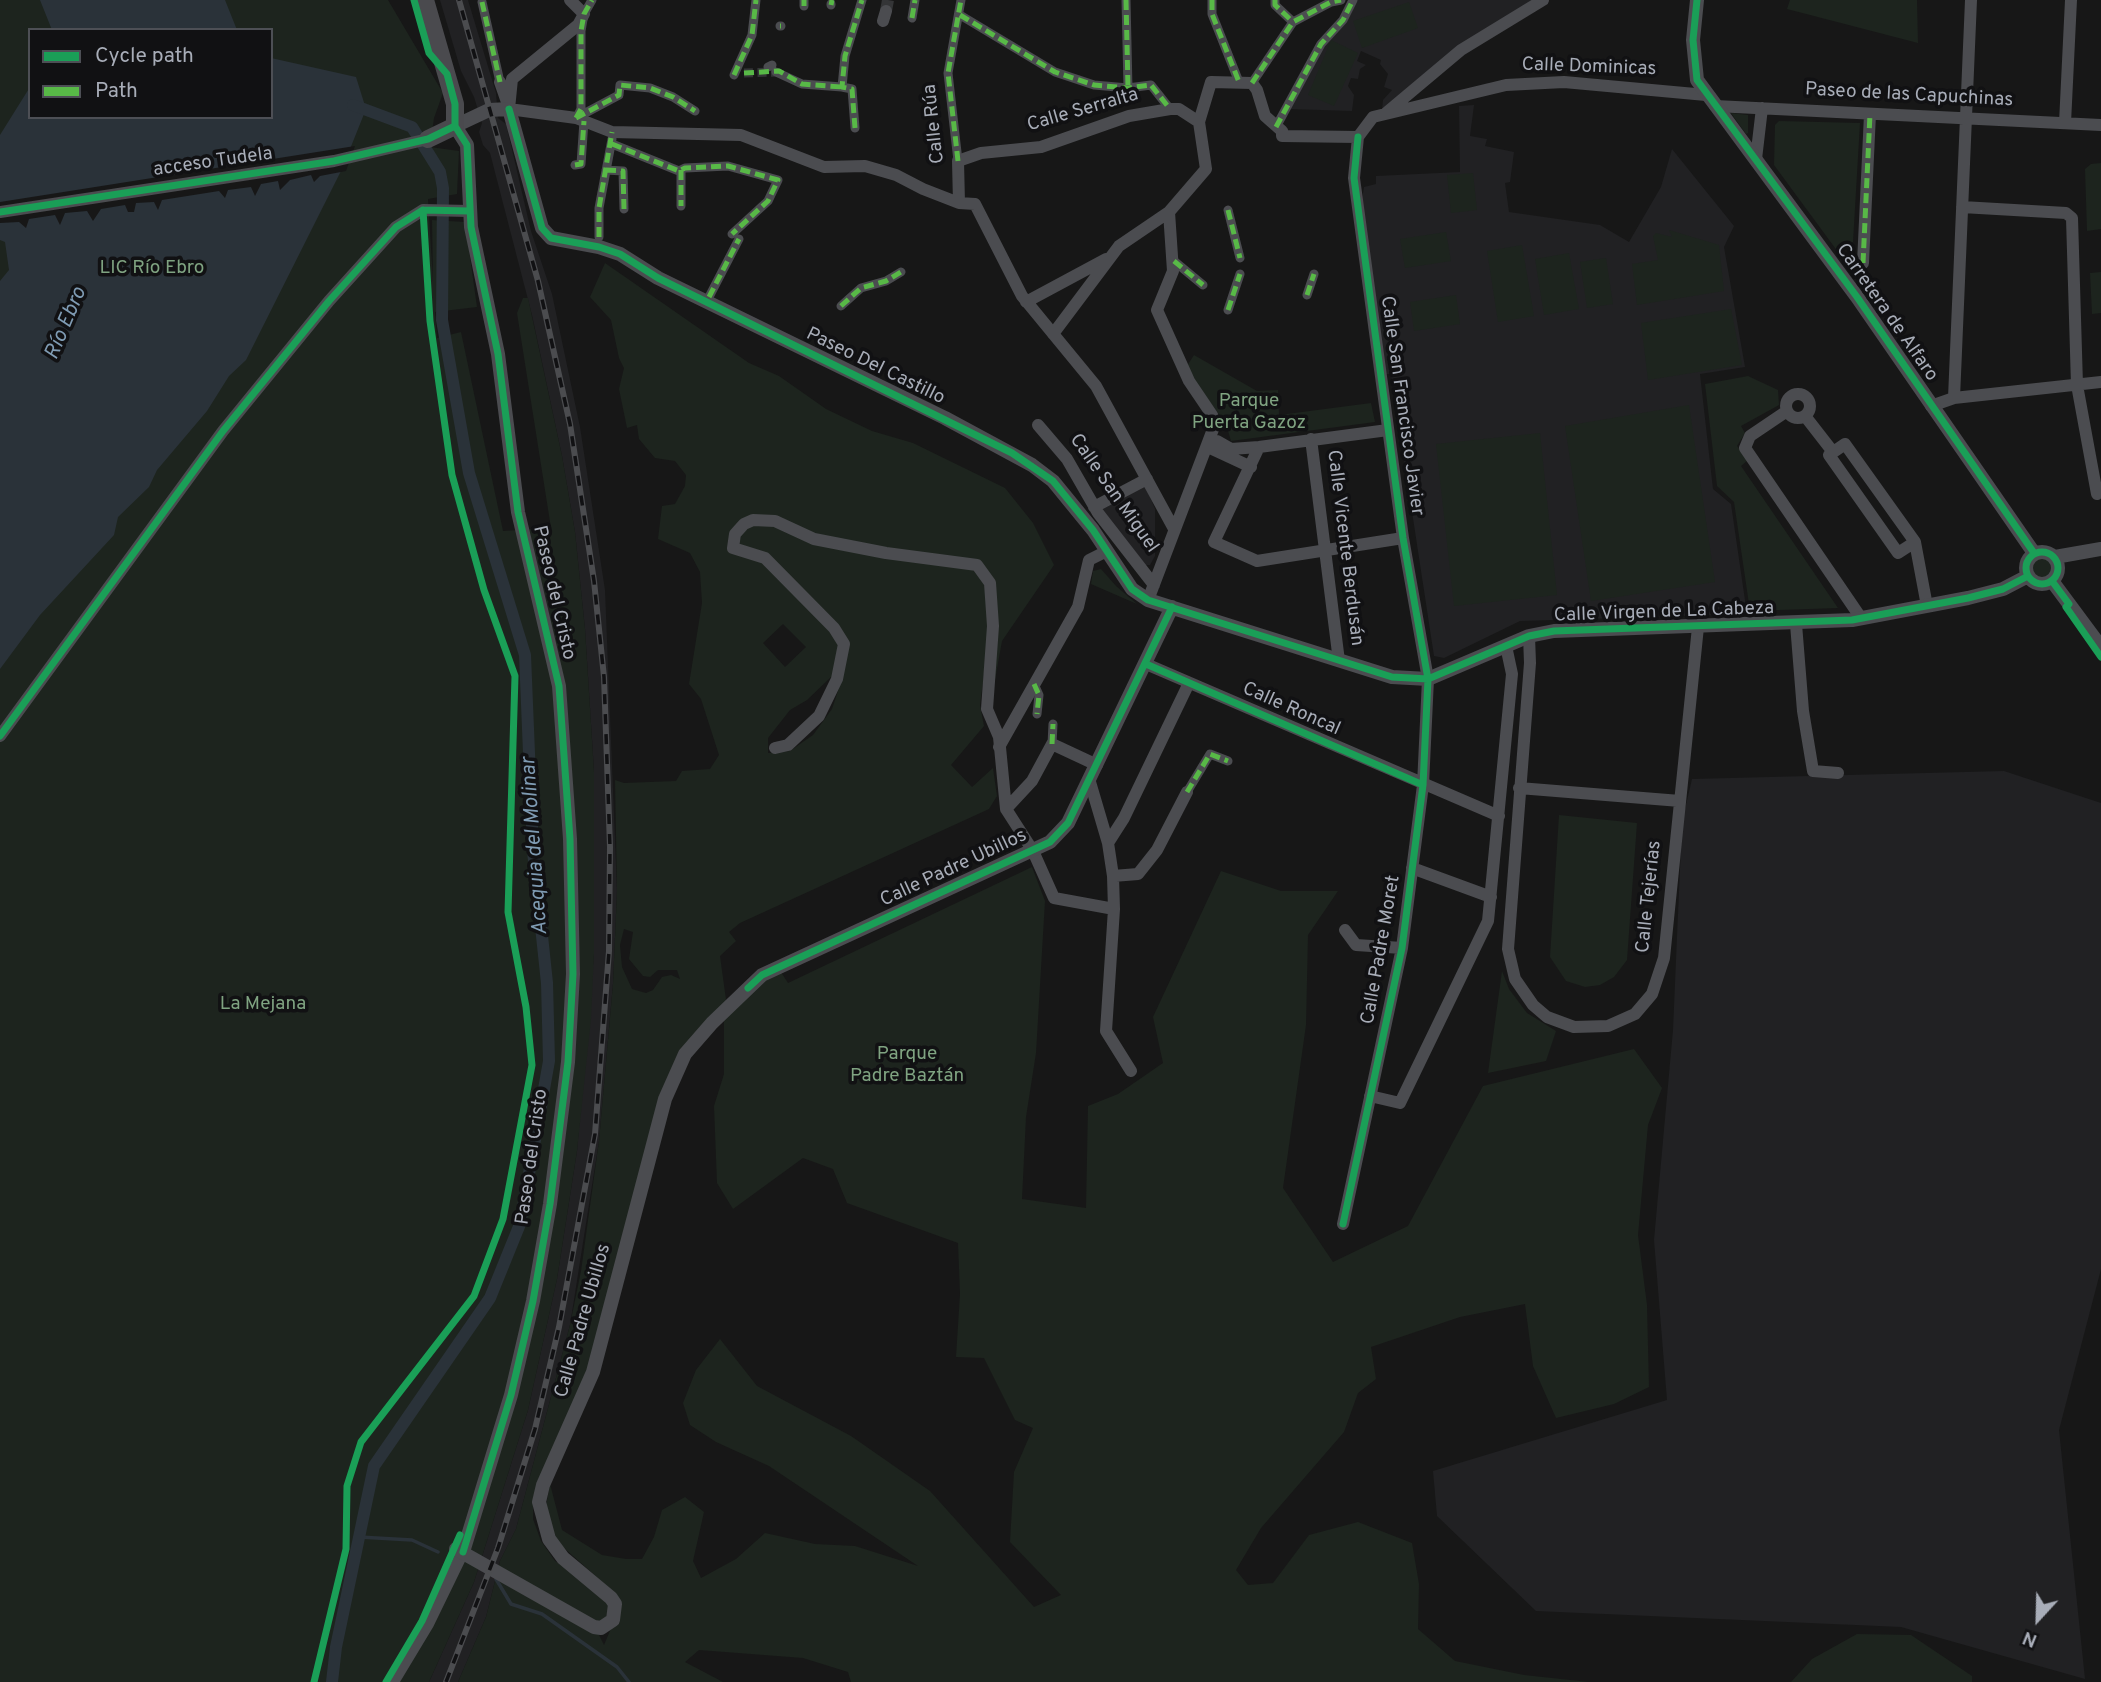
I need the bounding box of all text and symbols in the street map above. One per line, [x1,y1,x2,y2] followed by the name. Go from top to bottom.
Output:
[28,28,273,119] legend
[95,43,194,70] text: Cycle path
[1521,54,1657,82] street label: Calle Dominicas
[95,78,138,105] text: Path
[1804,79,2014,113] street label: Paseo de las Capuchinas
[919,83,951,165] street label: Calle Rúa
[1025,84,1141,138] street label: Calle Serralta
[152,143,274,183] street label: acceso Tudela
[1830,240,1942,386] street label: Carretera de Alfaro
[100,258,204,280] park label: LIC Río Ebro
[41,284,93,364] water label: Río Ebro
[1374,295,1428,517] street label: Calle San Francisco Javier
[802,324,948,410] street label: Paseo Del Castillo
[1192,391,1306,435] park label: Parque Puerta Gazoz
[1063,430,1163,558] street label: Calle San Miguel
[1321,449,1367,647] street label: Calle Vicente Berdusán
[526,524,580,662] street label: Paseo del Cristo
[1553,598,1775,628] street label: Calle Virgen de La Cabeza
[1238,678,1344,742] street label: Calle Roncal
[517,756,555,936] water label: Acequia del Molinar
[877,825,1031,913] street label: Calle Padre Ubillos
[1633,840,1667,954] street label: Calle Tejerías
[1358,874,1406,1026] street label: Calle Padre Moret
[220,994,306,1016] park label: La Mejana
[850,1044,964,1088] park label: Parque Padre Baztán
[512,1088,554,1226] street label: Paseo del Cristo
[551,1241,617,1401] street label: Calle Padre Ubillos
[2003,1584,2073,1654] north arrow
[2019,1625,2041,1652] text: N

